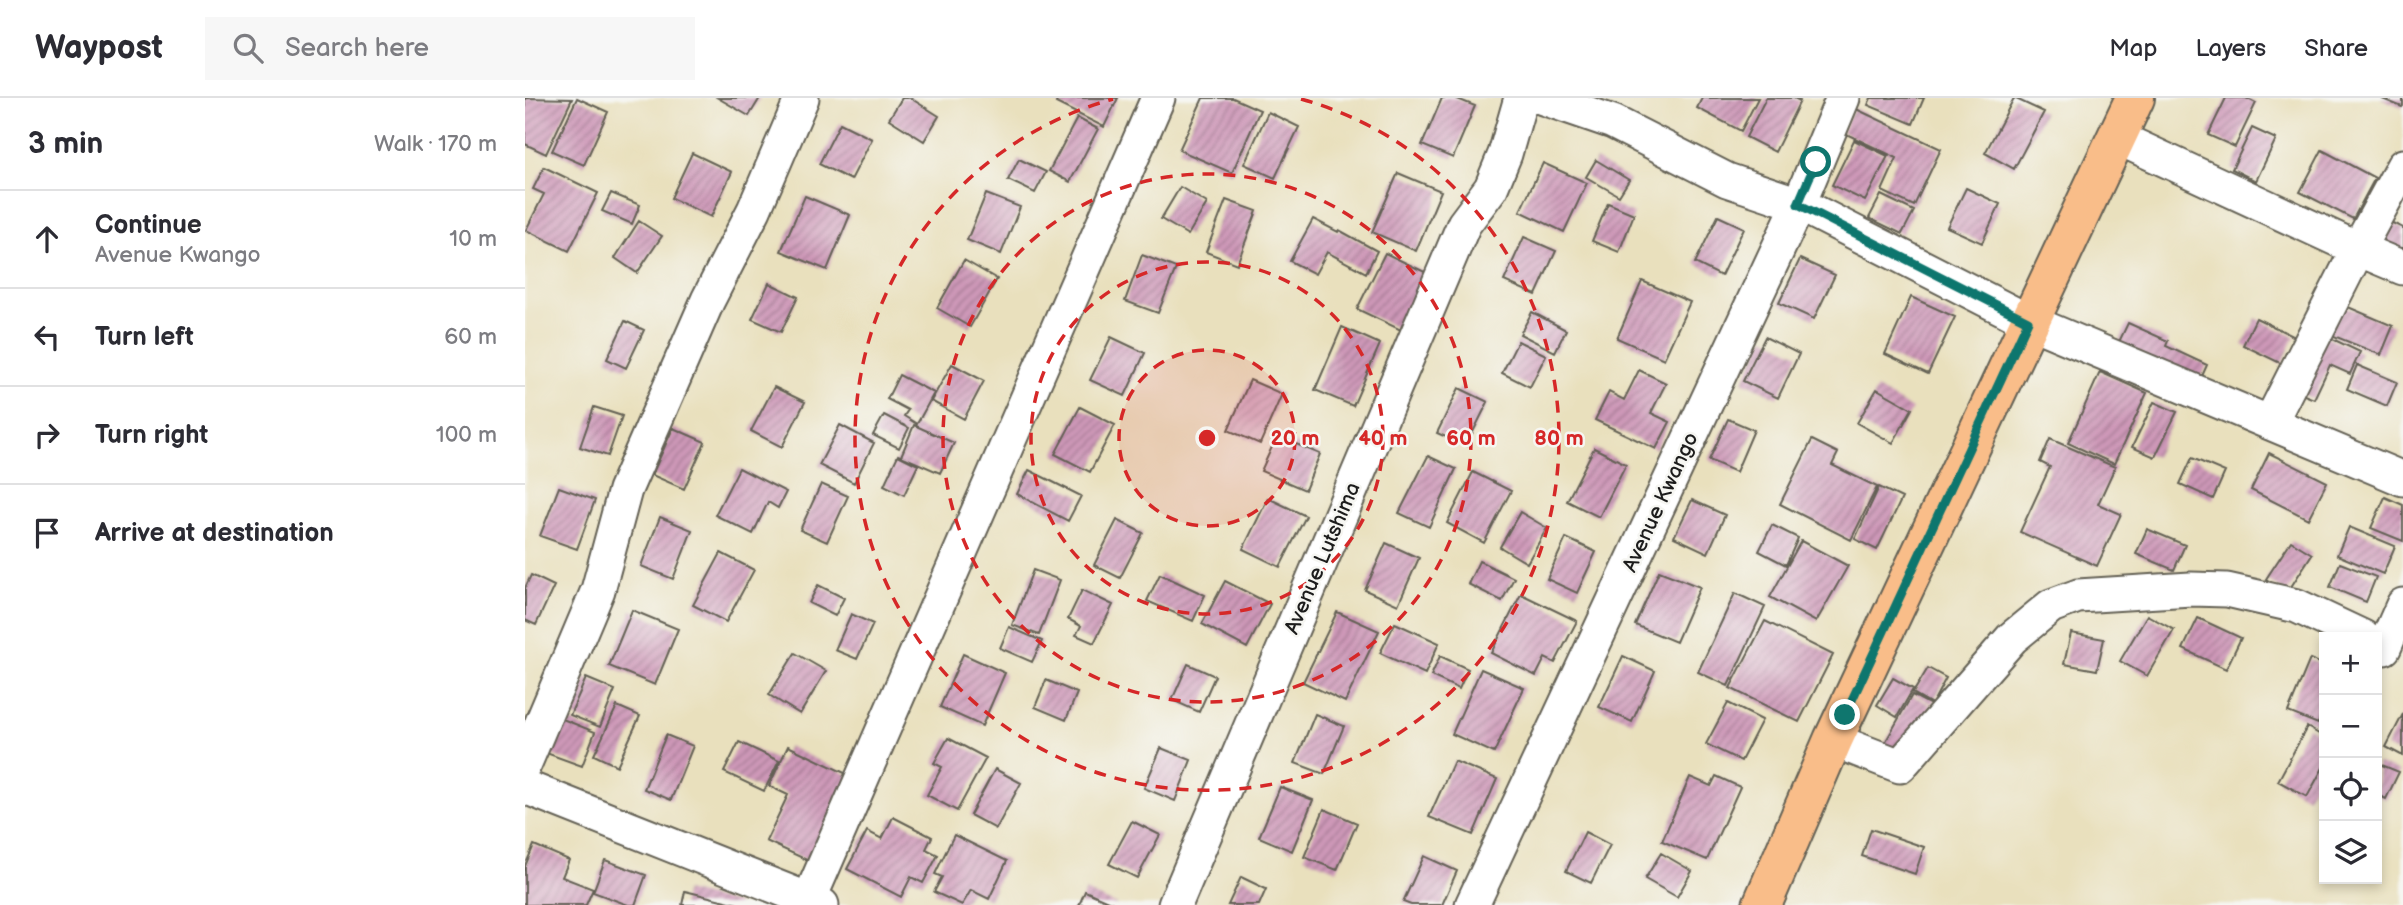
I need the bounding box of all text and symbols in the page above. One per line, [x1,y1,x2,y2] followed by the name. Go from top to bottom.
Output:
[205,17,695,80] search box
[35,28,163,68] text: Waypost
[229,29,267,67] icon: search
[285,33,429,64] text: Search here
[2109,34,2157,63] text: Map
[2195,34,2266,63] text: Layers
[2304,34,2368,63] text: Share
[28,126,103,162] text: 3 min
[374,130,497,158] text: Walk · 170 m
[1800,146,1831,177] route start
[95,210,202,241] text: Continue
[28,220,66,258] icon: ahead
[449,225,497,253] text: 10 m
[95,241,261,269] text: Avenue Kwango
[28,318,66,356] icon: left
[95,322,194,353] text: Turn left
[444,323,497,351] text: 60 m
[28,416,66,454] icon: right
[95,420,208,451] text: Turn right
[436,421,497,449] text: 100 m
[1195,426,1219,450] centre of rings
[1271,426,1319,451] text: 20 m
[1358,426,1408,451] text: 40 m
[1446,426,1496,451] text: 60 m
[1534,426,1584,451] text: 80 m
[1617,428,1704,576] street label: Avenue Kwango
[1279,479,1366,638] street label: Avenue Lutshima
[28,514,66,552] icon: arrive
[95,518,334,549] text: Arrive at destination
[2319,632,2382,884] map controls
[2319,632,2382,695] button: +
[2319,695,2382,758] button: −
[1829,699,1860,730] route end
[2319,758,2382,821] button: locate
[2319,821,2382,884] button: layers

